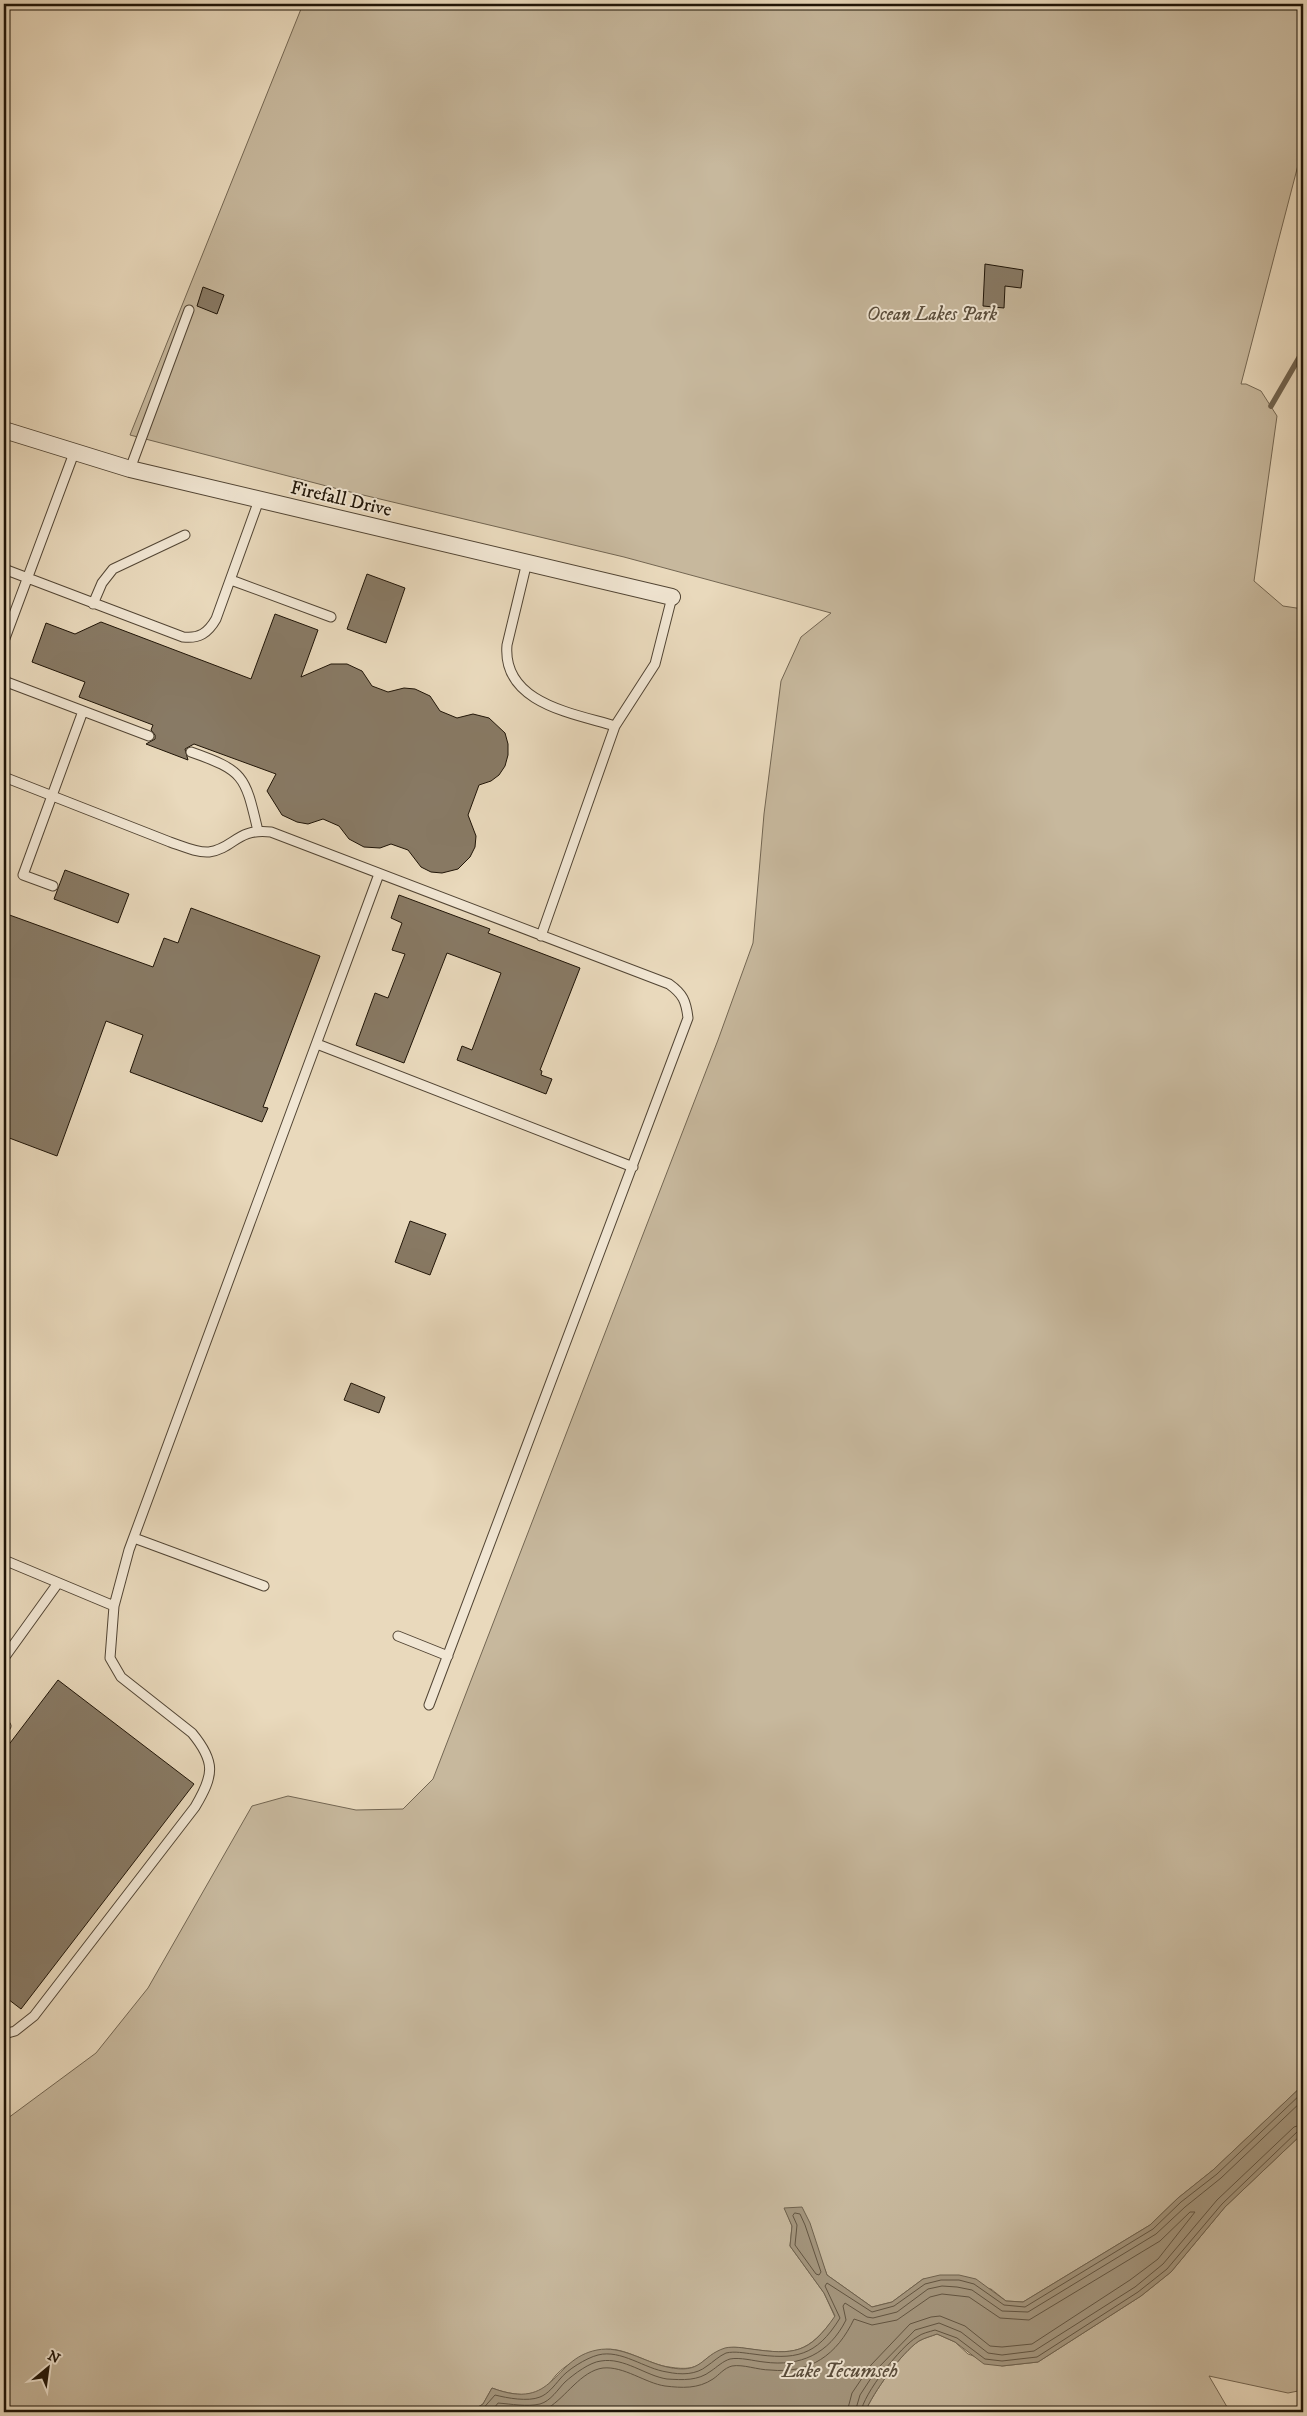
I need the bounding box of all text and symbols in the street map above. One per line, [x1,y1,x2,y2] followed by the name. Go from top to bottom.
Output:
[867,303,997,326] park label: Ocean Lakes Park
[288,476,394,522] street label: Firefall Drive
[22,2344,72,2394] north arrow
[44,2347,64,2368] text: N
[781,2359,898,2384] water label: Lake Tecumseh

